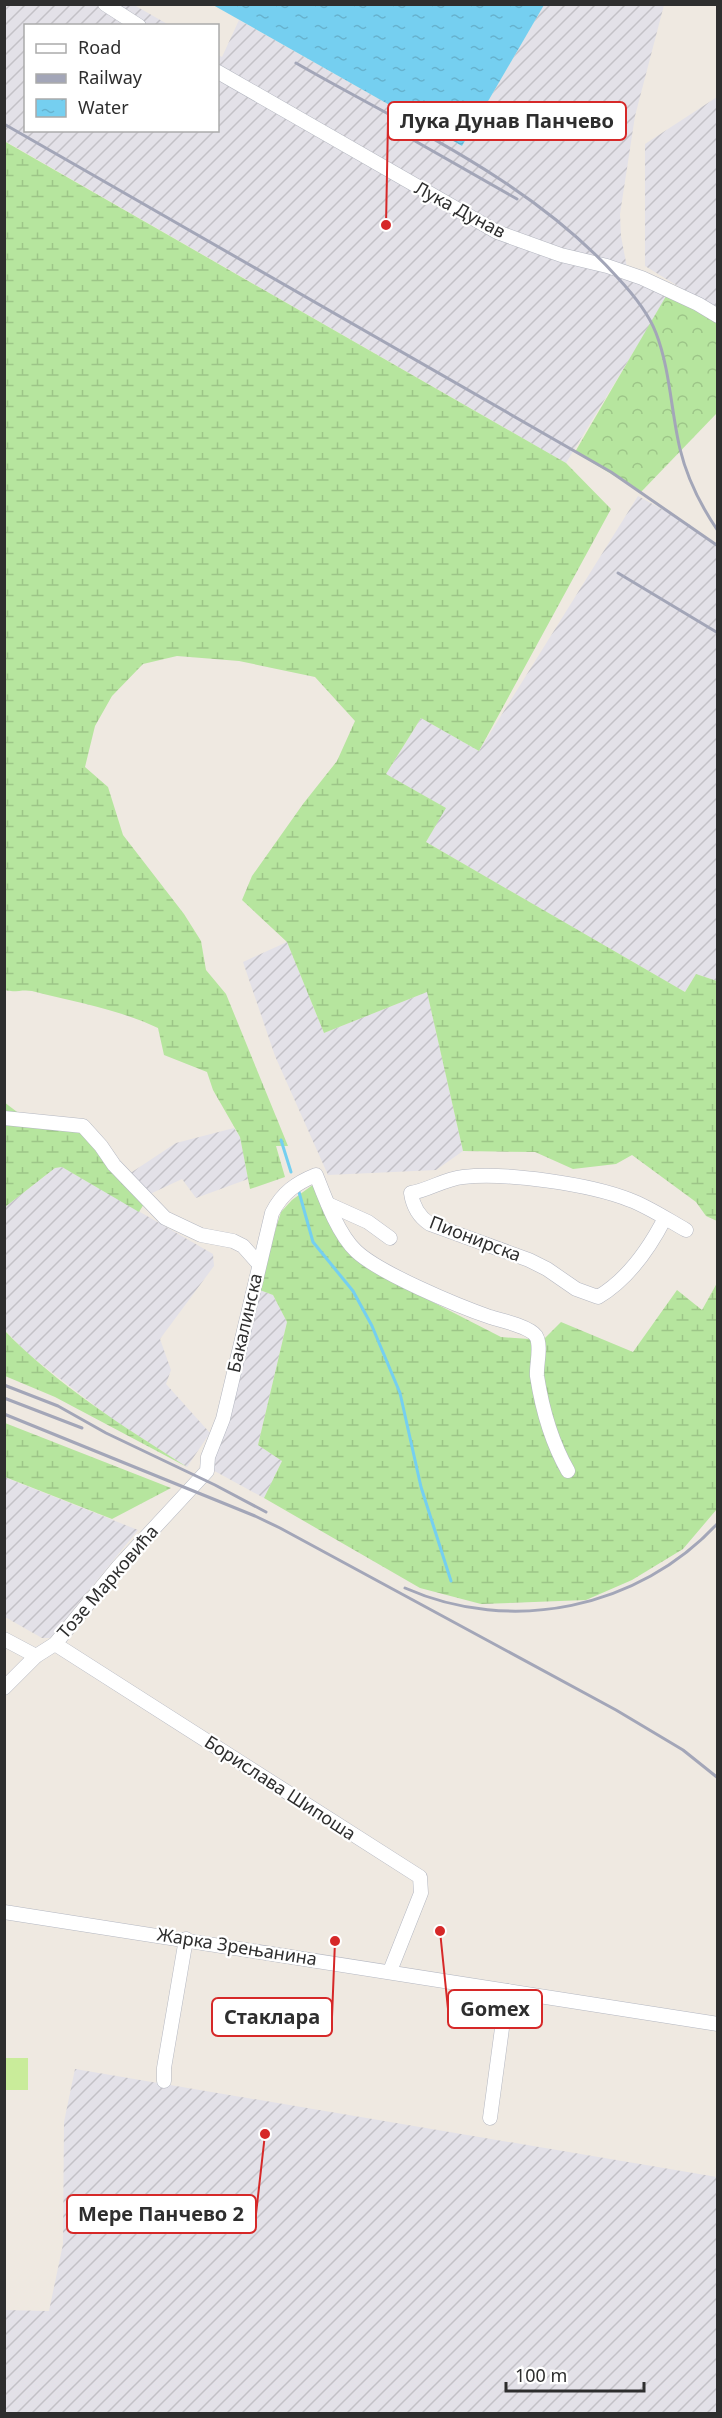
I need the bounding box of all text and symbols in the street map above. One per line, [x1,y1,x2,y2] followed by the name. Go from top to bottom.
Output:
[24,24,219,132] legend
[78,35,121,59] text: Road
[78,65,143,89] text: Railway
[78,95,129,119] text: Water
[388,102,626,140] callout: Лука Дунав Панчево
[400,107,614,134] text: Лука Дунав Панчево
[411,175,510,243] street label: Лука Дунав
[426,1210,525,1267] street label: Пионирска
[221,1271,267,1375] street label: Бакалинска
[51,1520,163,1643] street label: Тозе Марковића
[200,1729,361,1845] street label: Борислава Шипоша
[156,1922,319,1970] street label: Жарка Зрењанина
[448,1990,542,2028] callout: Gomex
[460,1995,530,2022] text: Gomex
[212,1998,332,2036] callout: Стаклара
[224,2003,320,2030] text: Стаклара
[67,2195,256,2233] callout: Мере Панчево 2
[78,2200,244,2227] text: Мере Панчево 2
[506,2355,644,2393] scale bar
[515,2363,567,2387] text: 100 m

